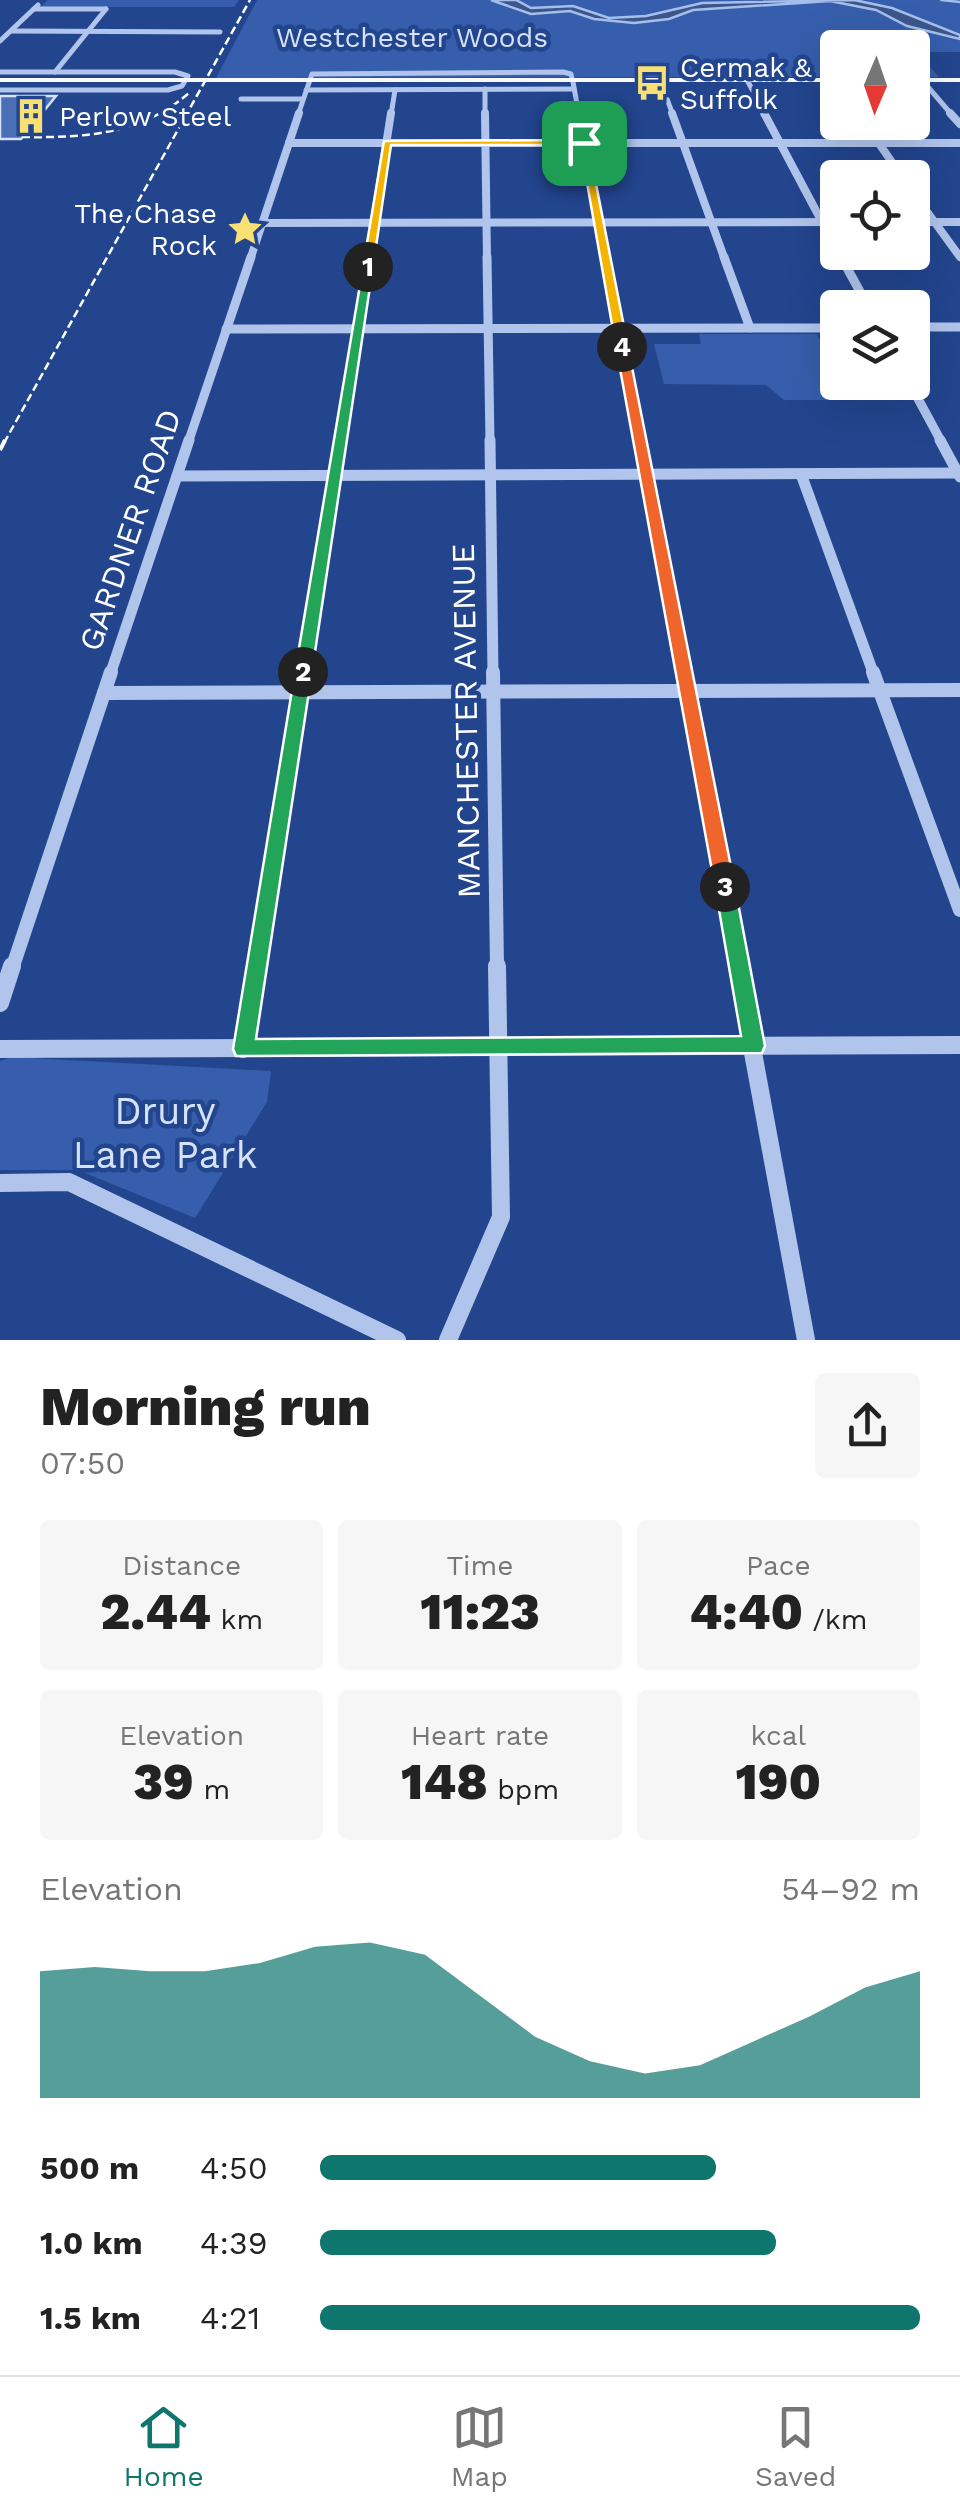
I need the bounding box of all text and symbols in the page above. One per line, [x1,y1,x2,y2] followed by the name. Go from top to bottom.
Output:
[276,21,548,54] park label: Westchester Woods
[820,30,930,140] north arrow
[820,30,930,400] map controls
[680,51,812,116] place label: Cermak & Suffolk
[633,64,671,102] bus stop icon: Cermak & Suffolk
[12,97,50,135] building icon: Perlow Steel
[59,100,232,133] place label: Perlow Steel
[542,101,627,186] pin
[557,116,612,171] icon: arrive
[820,160,930,270] button: locate
[74,197,217,262] place label: The Chase Rock
[226,210,264,248] place icon: The Chase Rock
[343,242,393,292] pin: 1
[362,250,374,283] text: 1
[820,290,930,400] button: layers
[597,322,647,372] pin: 4
[613,330,631,363] text: 4
[71,404,189,656] street label: GARDNER ROAD
[444,543,488,899] street label: MANCHESTER AVENUE
[278,647,328,697] pin: 2
[295,655,311,688] text: 2
[700,862,750,912] pin: 3
[717,870,733,903] text: 3
[73,1089,257,1177] park label: Drury Lane Park
[815,1373,920,1478] button: share
[40,1374,371,1438] text: Morning run
[40,1444,125,1482] text: 07:50
[122,1549,241,1582] text: Distance
[447,1549,513,1582] text: Time
[746,1549,811,1582] text: Pace
[100,1582,211,1641] text: 2.44
[420,1582,540,1641] text: 11:23
[689,1582,803,1641] text: 4:40
[211,1603,263,1636] text: km
[803,1603,867,1636] text: /km
[119,1719,244,1752] text: Elevation
[411,1719,549,1752] text: Heart rate
[751,1719,806,1752] text: kcal
[133,1752,194,1811] text: 39
[401,1752,488,1811] text: 148
[736,1752,821,1811] text: 190
[194,1773,230,1806] text: m
[488,1773,559,1806] text: bpm
[40,1870,183,1908] text: Elevation
[781,1870,920,1908] text: 54–92 m
[40,2149,139,2187] text: 500 m
[200,2149,268,2187] text: 4:50
[40,2224,143,2262] text: 1.0 km
[200,2224,267,2262] text: 4:39
[40,2299,141,2337] text: 1.5 km
[200,2299,260,2337] text: 4:21
[124,2400,204,2493] tab: Home
[451,2400,508,2493] tab: Map
[755,2400,836,2493] tab: Saved

